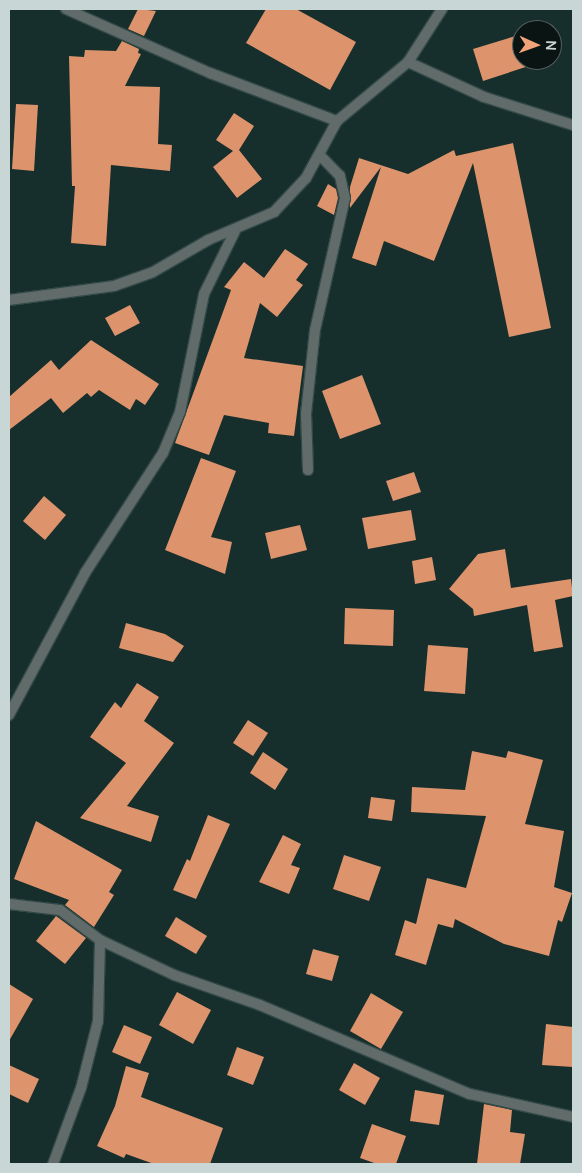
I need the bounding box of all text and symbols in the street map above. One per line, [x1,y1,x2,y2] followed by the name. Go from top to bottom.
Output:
[512,20,562,70] north arrow
[542,40,561,51] text: N

